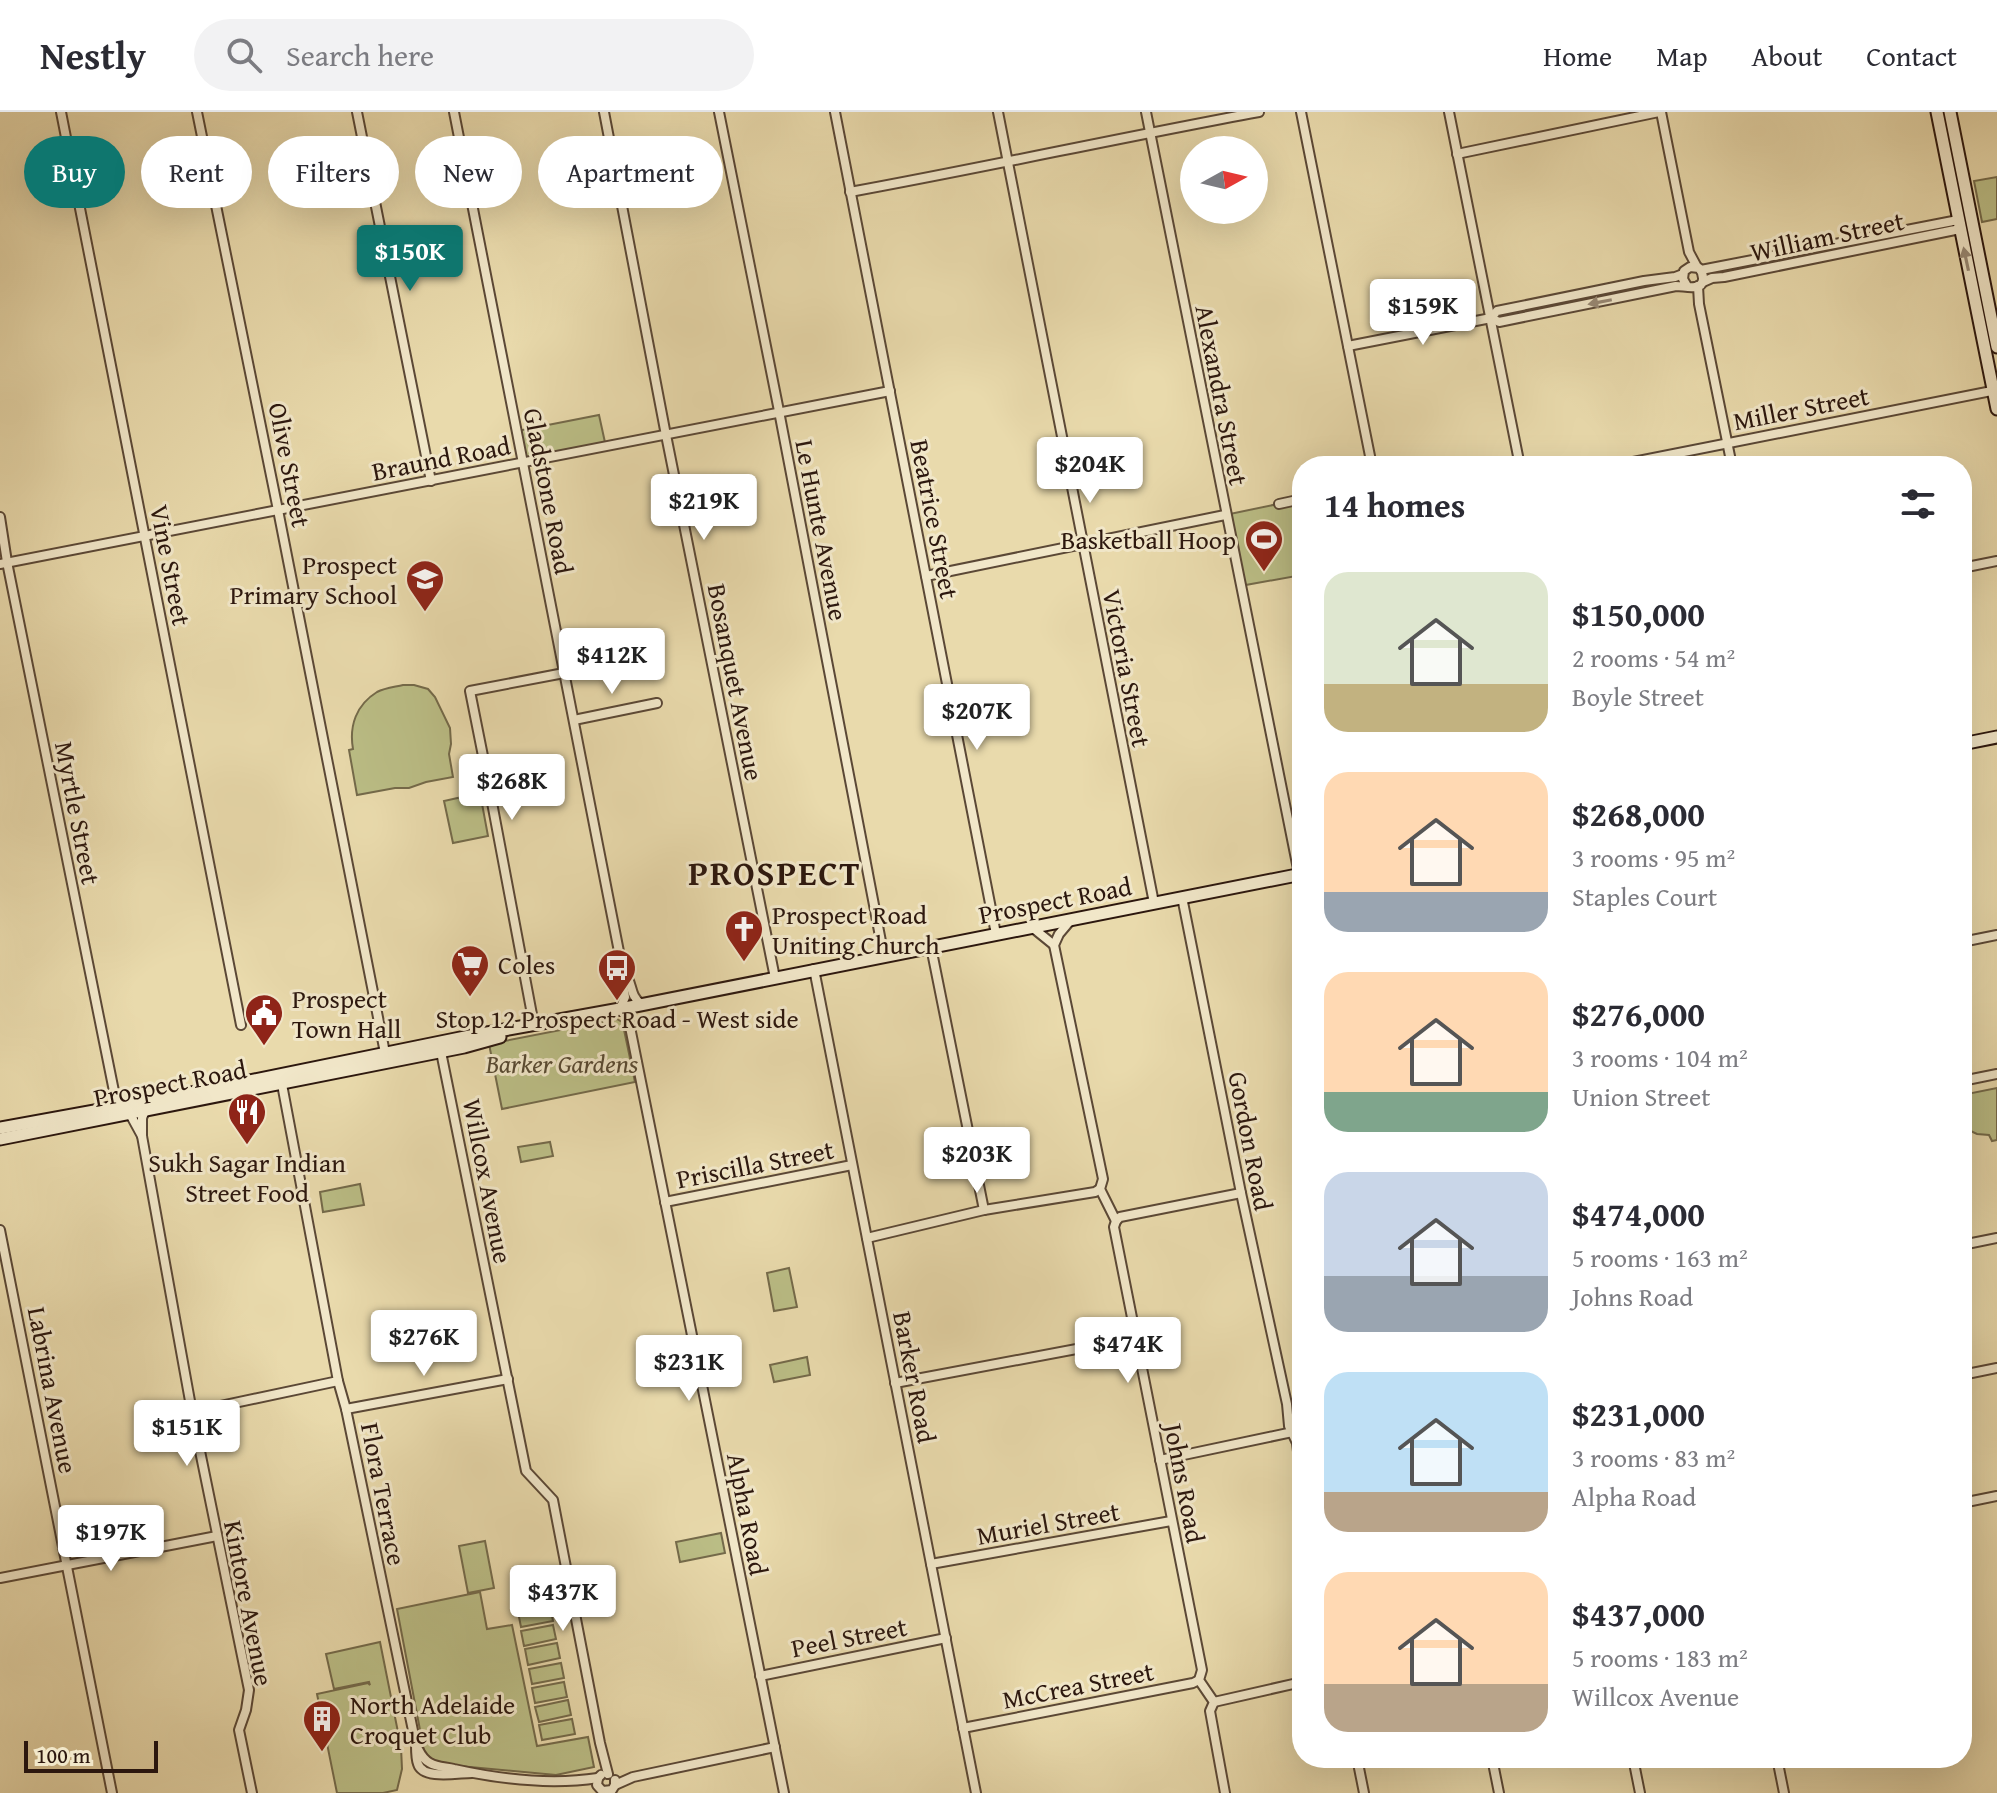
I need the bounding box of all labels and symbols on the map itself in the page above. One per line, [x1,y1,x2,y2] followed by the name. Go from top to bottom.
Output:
[1180,136,1268,224] north arrow
[1746,201,1908,271] street label: William Street
[354,225,466,293] pin: $150K
[1960,246,1972,271] one-way arrow
[1367,279,1479,347] pin: $159K
[1587,297,1612,309] one-way arrow
[1185,301,1259,489] street label: Alexandra Street
[1730,376,1872,440] street label: Miller Street
[259,399,321,531] street label: Olive Street
[514,405,584,578] street label: Gladstone Road
[368,425,514,491] street label: Braund Road
[785,436,859,624] street label: Le Hunte Avenue
[900,436,970,602] street label: Beatrice Street
[1034,437,1146,505] pin: $204K
[648,474,760,542] pin: $219K
[140,501,202,629] street label: Vine Street
[1243,518,1285,573] sports icon: Basketball Hoop
[1061,520,1236,559] place label: Basketball Hoop
[230,545,397,614] place label: Prospect Primary School
[404,558,446,613] school or university icon: Prospect Primary School
[698,580,774,784] street label: Bosanquet Avenue
[1093,586,1161,750] street label: Victoria Street
[556,628,668,696] pin: $412K
[921,684,1033,752] pin: $207K
[45,738,111,888] street label: Myrtle Street
[456,754,568,822] pin: $268K
[688,848,862,897] district label: PROSPECT
[975,866,1135,934] street label: Prospect Road
[772,895,940,964] place label: Prospect Road Uniting Church
[723,908,765,963] church icon: Prospect Road Uniting Church
[449,943,491,998] supermarket icon: Coles
[498,945,555,984] place label: Coles
[596,947,638,1002] bus stop icon: Stop 12 Prospect Road - West side
[292,979,401,1048] place label: Prospect Town Hall
[243,992,285,1047] public building icon: Prospect Town Hall
[435,999,799,1038] place label: Stop 12 Prospect Road - West side
[485,1044,639,1083] park label: Barker Gardens
[90,1049,250,1117] street label: Prospect Road
[1218,1068,1284,1214] street label: Gordon Road
[226,1091,268,1146] restaurant icon: Sukh Sagar Indian Street Food
[453,1095,523,1267] street label: Willcox Avenue
[921,1127,1033,1195] pin: $203K
[673,1130,837,1198] street label: Priscilla Street
[148,1143,346,1212] place label: Sukh Sagar Indian Street Food
[18,1303,88,1477] street label: Labrina Avenue
[883,1308,947,1446] street label: Barker Road
[368,1310,480,1378] pin: $276K
[1072,1317,1184,1385] pin: $474K
[633,1335,745,1403] pin: $231K
[131,1400,243,1468] pin: $151K
[1154,1417,1216,1546] street label: Johns Road
[351,1419,417,1569] street label: Flora Terrace
[717,1449,779,1579] street label: Alpha Road
[974,1491,1122,1555] street label: Muriel Street
[55,1505,167,1573] pin: $197K
[214,1517,284,1689] street label: Kintore Avenue
[507,1565,619,1633] pin: $437K
[788,1607,910,1667] street label: Peel Street
[999,1651,1157,1719] street label: McCrea Street
[350,1685,515,1754] place label: North Adelaide Croquet Club
[301,1698,343,1753] building icon: North Adelaide Croquet Club
[24,1737,158,1773] scale bar

